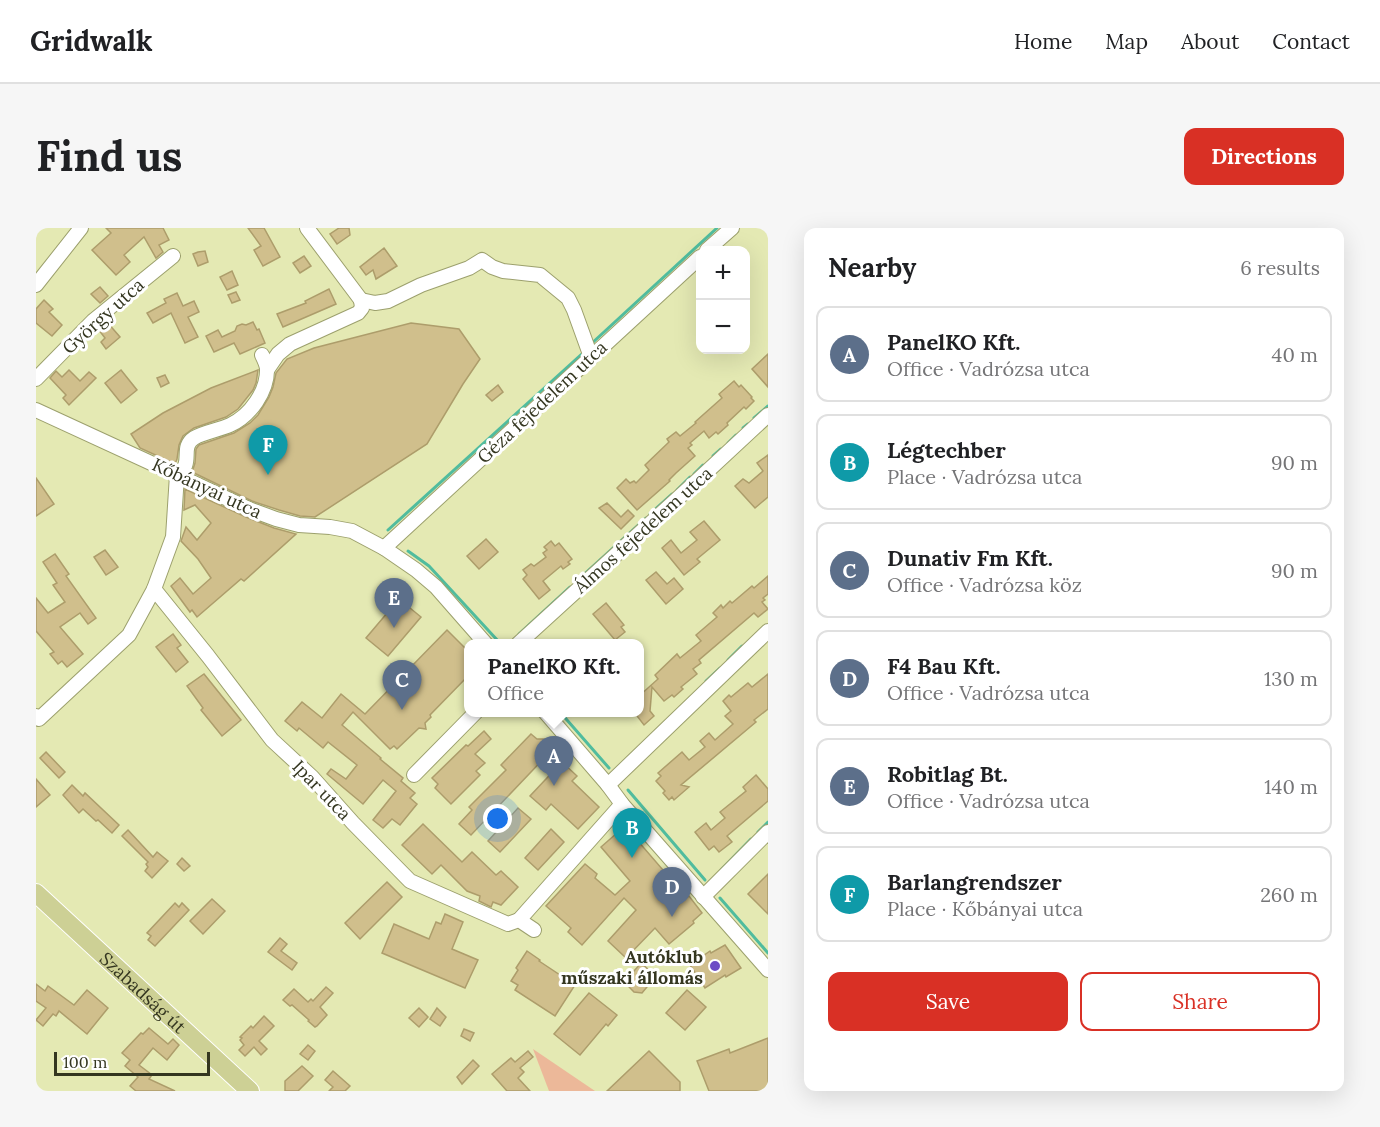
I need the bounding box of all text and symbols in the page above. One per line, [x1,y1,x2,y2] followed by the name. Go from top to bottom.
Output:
[30,23,153,59] text: Gridwalk
[1014,28,1072,55] text: Home
[1105,28,1148,55] text: Map
[1181,28,1239,55] text: About
[1272,28,1350,55] text: Contact
[1184,128,1344,185] button: Directions
[36,129,182,183] text: Find us
[696,246,750,354] map controls
[696,246,750,300] button: +
[828,251,916,284] text: Nearby
[1240,255,1320,280] text: 6 results
[57,273,149,359] street label: György utca
[696,300,750,354] button: −
[887,328,1020,356] text: PanelKO Kft.
[472,336,612,468] street label: Géza fejedelem utca
[843,342,856,367] text: A
[1272,342,1318,367] text: 40 m
[887,356,1090,381] text: Office · Vadrózsa utca
[248,426,288,475] pin: F
[887,436,1006,464] text: Légtechber
[843,450,856,475] text: B
[1271,450,1318,475] text: 90 m
[149,453,265,523] street label: Kőbányai utca
[568,462,717,599] street label: Álmos fejedelem utca
[887,464,1082,489] text: Place · Vadrózsa utca
[887,544,1053,572] text: Dunativ Fm Kft.
[843,558,856,583] text: C
[1271,558,1318,583] text: 90 m
[887,572,1082,597] text: Office · Vadrózsa köz
[374,578,414,628] pin: E
[464,639,644,717] popup
[487,652,621,680] text: PanelKO Kft.
[887,652,1001,680] text: F4 Bau Kft.
[382,660,422,710] pin: C
[842,666,857,691] text: D
[1264,666,1318,691] text: 130 m
[487,680,544,705] text: Office
[887,680,1090,705] text: Office · Vadrózsa utca
[534,736,574,786] pin: A
[288,755,356,825] street label: Ipar utca
[887,760,1008,788] text: Robitlag Bt.
[843,774,856,799] text: E
[1264,774,1318,799] text: 140 m
[887,788,1090,813] text: Office · Vadrózsa utca
[483,804,512,833] your location
[612,808,652,858] pin: B
[652,868,692,917] pin: D
[887,868,1062,896] text: Barlangrendszer
[844,882,855,907] text: F
[1260,882,1318,907] text: 260 m
[887,896,1083,921] text: Place · Kőbányai utca
[561,945,703,989] place label: Autóklub műszaki állomás
[95,947,191,1038] street label: Szabadság út
[708,959,722,973] marker: Autóklub műszaki állomás
[828,972,1068,1031] button: Save
[1080,972,1320,1031] button: Share
[54,1049,210,1076] scale bar
[63,1052,107,1072] text: 100 m

